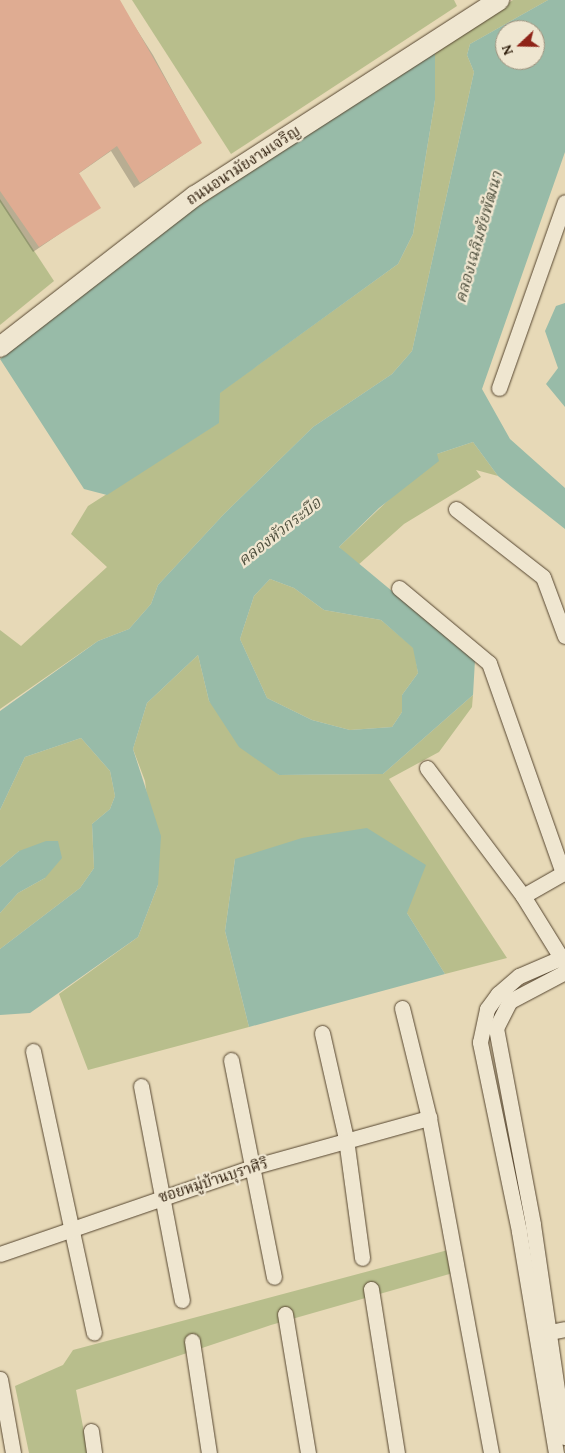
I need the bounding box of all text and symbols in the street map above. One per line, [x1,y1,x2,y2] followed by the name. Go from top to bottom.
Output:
[495,20,545,70] north arrow
[496,42,518,58] text: N
[183,121,303,209] street label: ถนนอนามัยงามเจริญ
[450,169,506,305] water label: คลองเฉลิมชัยพัฒนา
[234,493,324,569] water label: คลองหัวกระบือ
[156,1154,270,1206] street label: ซอยหมู่บ้านบุราศิริ

